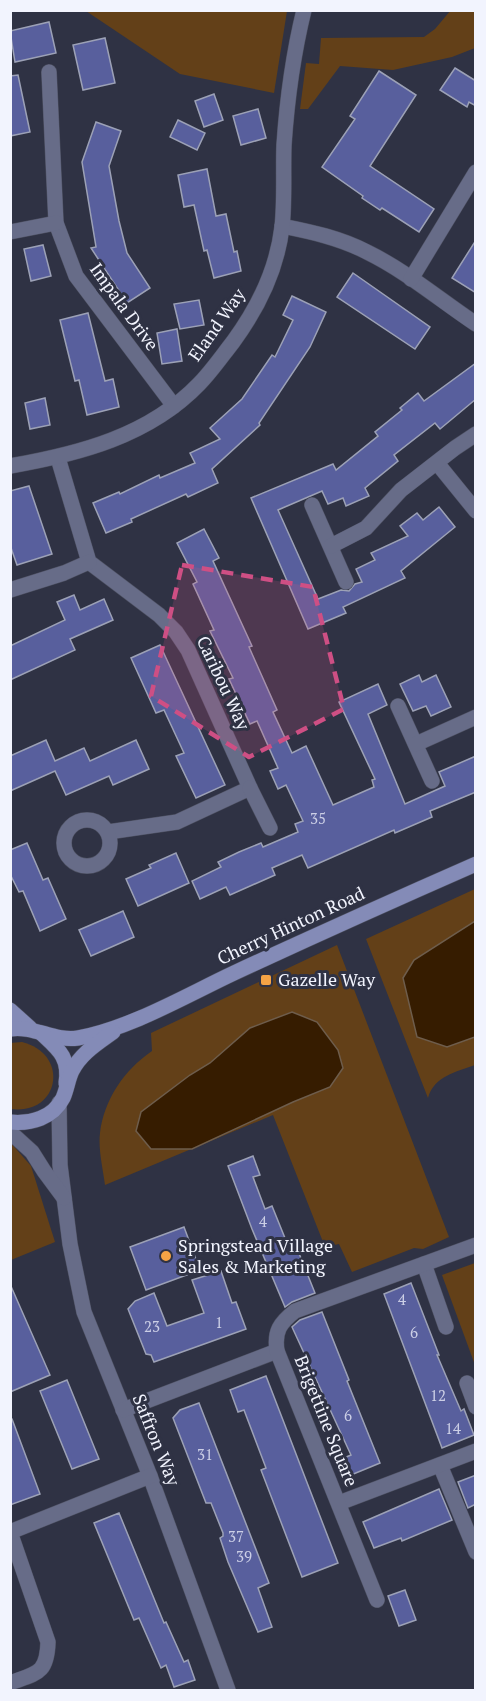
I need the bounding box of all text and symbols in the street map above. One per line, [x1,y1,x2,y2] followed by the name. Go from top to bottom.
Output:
[85,258,165,355] street label: Impala Drive
[182,282,251,366] street label: Eland Way
[192,632,257,734] street label: Caribou Way
[310,808,326,828] house number: 35
[213,880,368,970] street label: Cherry Hinton Road
[278,967,376,991] place label: Gazelle Way
[259,973,273,987] marker: Gazelle Way
[259,1211,267,1231] house number: 4
[178,1233,333,1278] place label: Springstead Village Sales & Marketing
[159,1249,173,1263] marker: Springstead Village Sales & Marketing
[398,1289,406,1309] house number: 4
[215,1312,223,1332] house number: 1
[144,1316,160,1336] house number: 23
[410,1322,418,1342] house number: 6
[290,1351,364,1490] street label: Brigettine Square
[430,1385,446,1405] house number: 12
[128,1390,187,1490] street label: Saffron Way
[344,1405,352,1425] house number: 6
[445,1418,461,1438] house number: 14
[197,1444,213,1464] house number: 31
[228,1526,244,1546] house number: 37
[236,1546,252,1566] house number: 39

